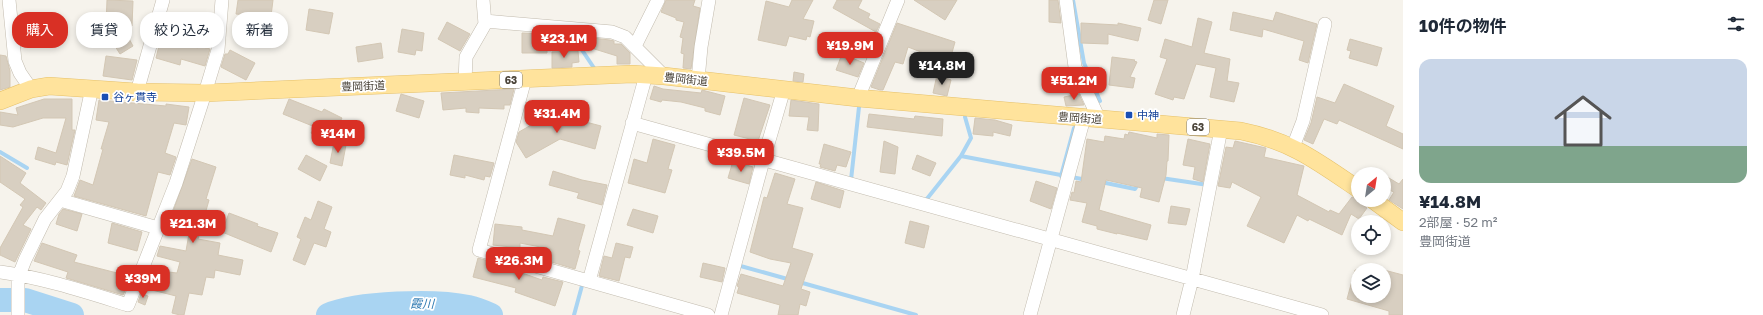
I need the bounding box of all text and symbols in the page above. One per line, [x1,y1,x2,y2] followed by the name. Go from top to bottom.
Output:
[12,12,68,48] chip: 購入
[76,12,132,48] chip: 賃貸
[140,12,224,48] chip: 絞り込み
[232,12,288,48] chip: 新着
[1725,13,1747,35] icon: filters
[1419,15,1507,36] text: 10件の物件
[531,25,597,59] pin: ¥23.1M
[541,30,587,46] text: ¥23.1M
[817,32,883,66] pin: ¥19.9M
[826,37,874,53] text: ¥19.9M
[909,52,975,86] pin: ¥14.8M
[918,57,966,73] text: ¥14.8M
[1041,67,1107,101] pin: ¥51.2M
[663,70,709,87] street label: 豊岡街道
[500,72,522,88] road number: 63
[1051,72,1097,88] text: ¥51.2M
[341,78,385,93] street label: 豊岡街道
[1547,85,1619,157] icon: home
[113,90,157,103] place label: 谷ヶ貫寺
[100,92,110,102] marker: 谷ヶ貫寺
[524,100,590,134] pin: ¥31.4M
[533,105,581,121] text: ¥31.4M
[1137,108,1159,121] place label: 中神
[1058,109,1102,126] street label: 豊岡街道
[1124,110,1134,120] marker: 中神
[1187,119,1209,135] road number: 63
[314,120,362,154] pin: ¥14M
[321,125,355,141] text: ¥14M
[708,139,774,173] pin: ¥39.5M
[717,144,765,160] text: ¥39.5M
[1351,167,1391,207] north arrow
[1351,167,1391,303] map controls
[1419,191,1481,212] text: ¥14.8M
[160,210,226,244] pin: ¥21.3M
[1419,214,1497,230] text: 2部屋 · 52 m²
[170,215,216,231] text: ¥21.3M
[1351,215,1391,255] button: locate
[1419,233,1471,249] text: 豊岡街道
[486,247,552,281] pin: ¥26.3M
[495,252,543,268] text: ¥26.3M
[1351,263,1391,303] button: layers
[119,265,167,299] pin: ¥39M
[125,270,161,286] text: ¥39M
[410,296,436,311] water label: 霞川

